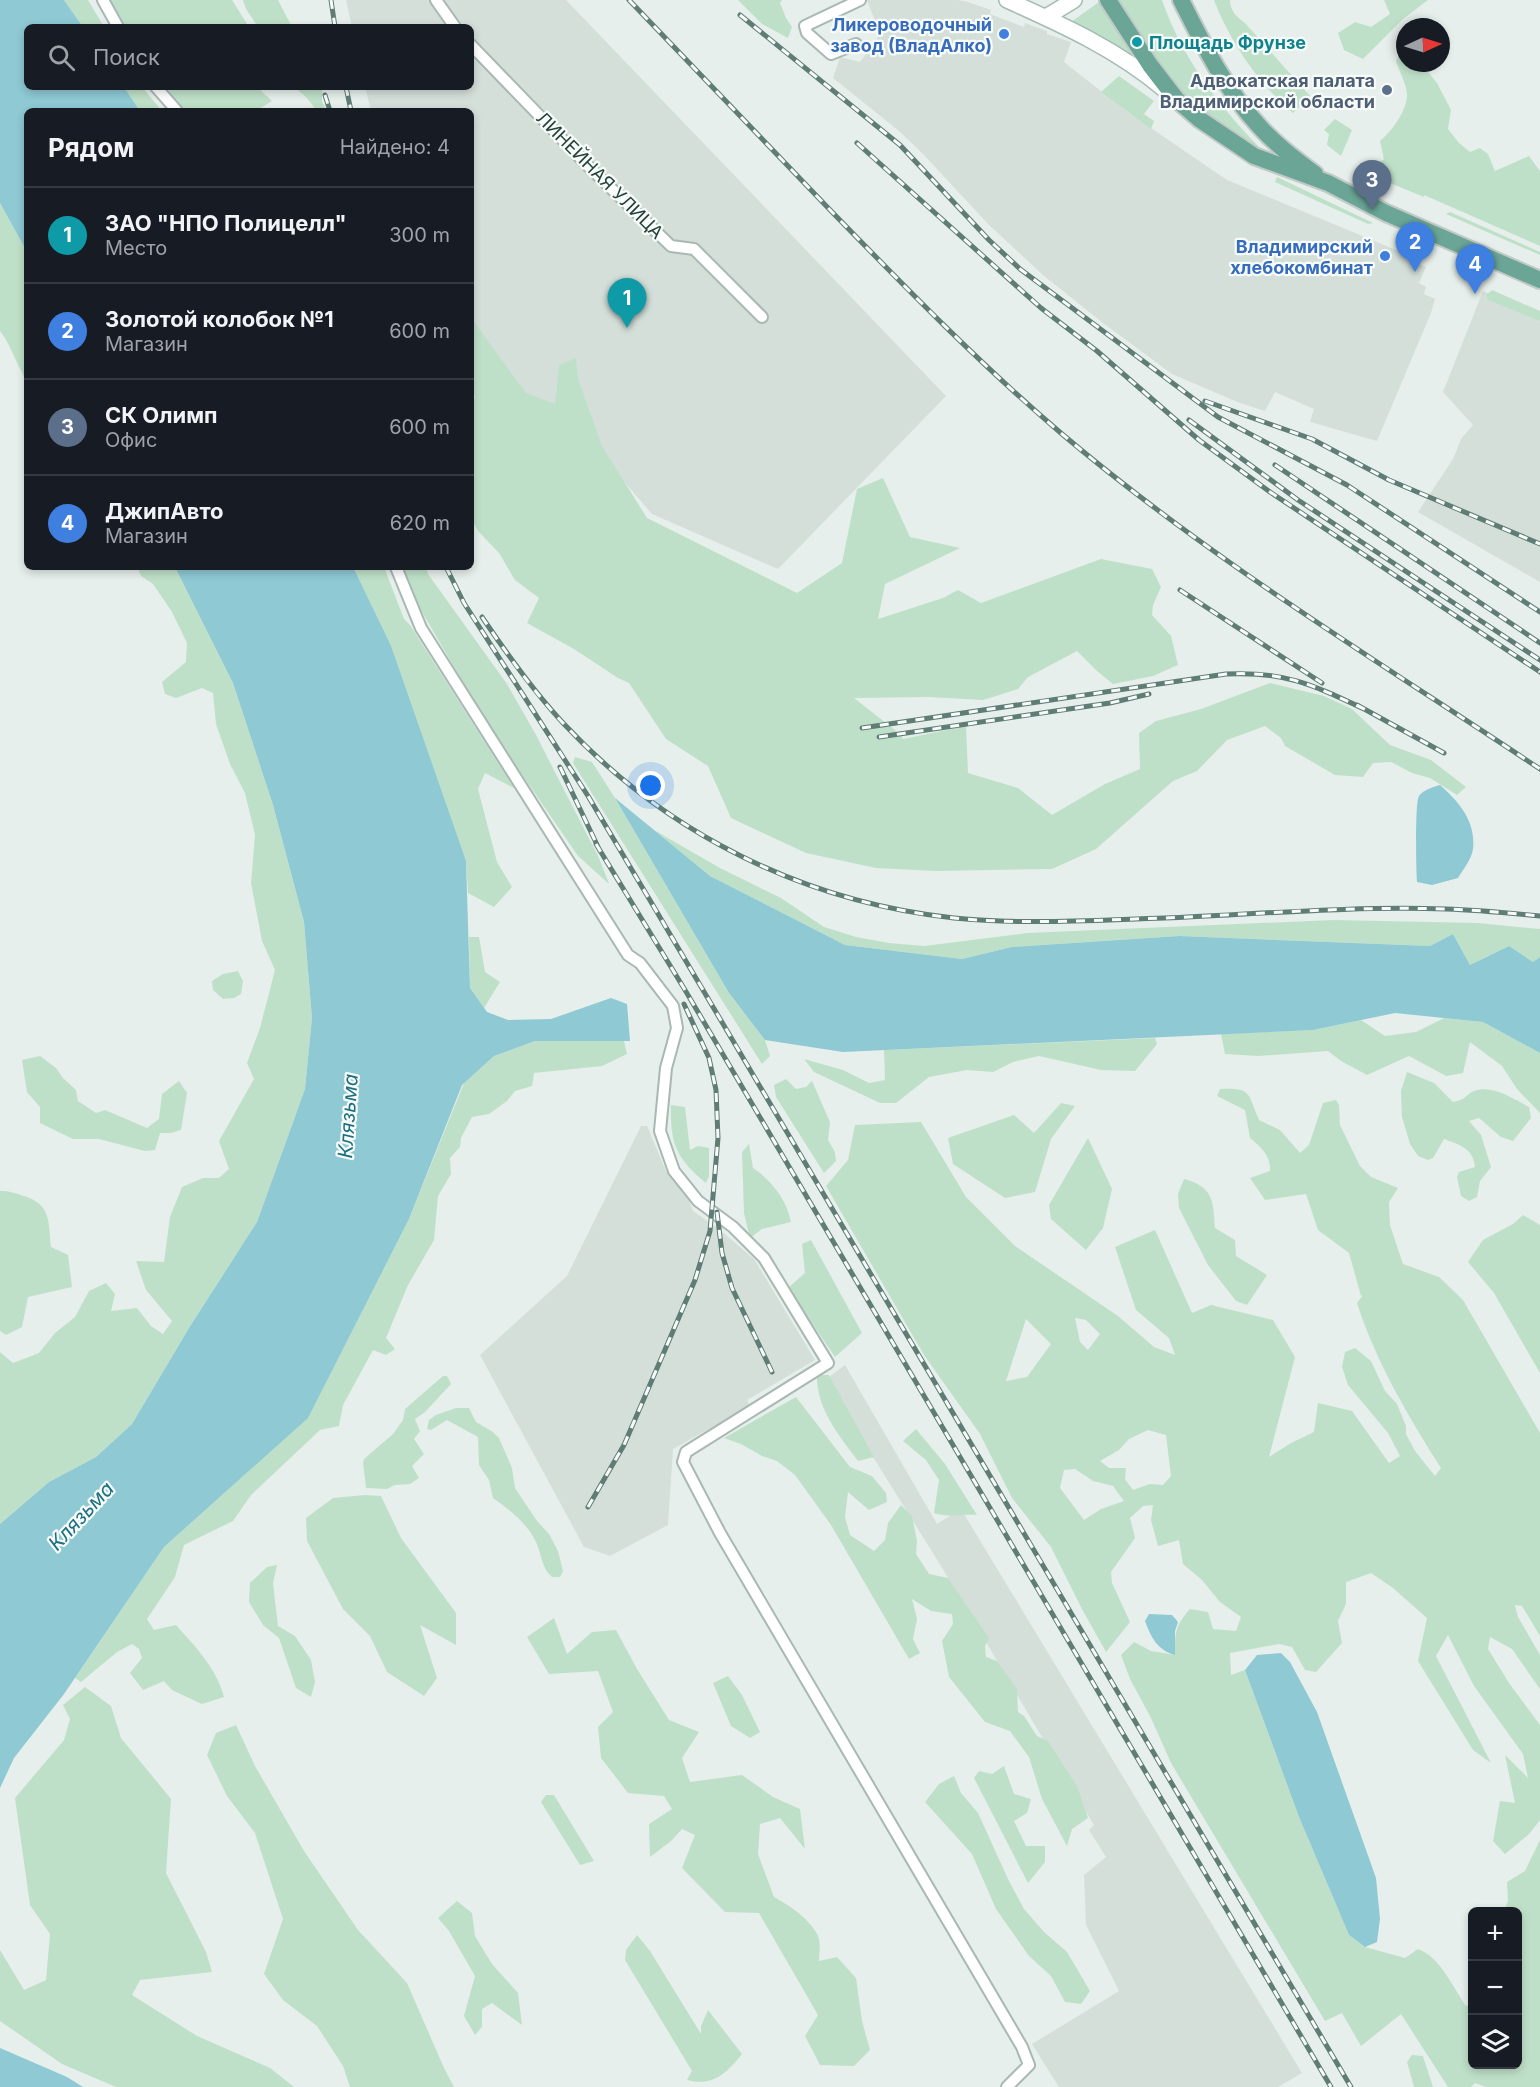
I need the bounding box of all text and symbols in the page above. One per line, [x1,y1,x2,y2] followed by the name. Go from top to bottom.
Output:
[830,14,992,56] place label: Ликероводочный завод (ВладАлко)
[1396,18,1450,72] north arrow
[24,24,474,90] search box
[997,27,1011,41] marker: Ликероводочный завод (ВладАлко)
[1149,32,1306,53] place label: Площадь Фрунзе
[1130,35,1144,49] marker: Площадь Фрунзе
[45,41,78,74] icon: search
[93,44,160,70] text: Поиск
[1160,70,1375,112] place label: Адвокатская палата Владимирской области
[1380,83,1394,97] marker: Адвокатская палата Владимирской области
[532,106,669,243] street label: ЛИНЕЙНАЯ УЛИЦА
[48,132,134,163] text: Рядом
[340,135,450,159] text: Найдено: 4
[1352,160,1392,210] pin: 3
[105,210,347,236] text: ЗАО "НПО Полицелл"
[1396,222,1434,272] pin: 2
[63,223,72,247] text: 1
[389,223,450,247] text: 300 m
[105,236,167,260] text: Место
[1230,236,1373,278] place label: Владимирский хлебокомбинат
[1456,244,1494,294] pin: 4
[1378,249,1392,263] marker: Владимирский хлебокомбинат
[608,278,646,328] pin: 1
[105,306,334,332] text: Золотой колобок №1
[61,319,74,343] text: 2
[389,319,450,343] text: 600 m
[105,332,188,356] text: Магазин
[105,402,218,428] text: СК Олимп
[61,415,74,439] text: 3
[389,415,450,439] text: 600 m
[105,428,157,452] text: Офис
[105,498,224,524] text: ДжипАвто
[61,511,74,535] text: 4
[390,511,450,535] text: 620 m
[105,524,188,548] text: Магазин
[636,771,665,800] your location
[333,1073,363,1159] water label: Клязьма
[43,1477,119,1555] water label: Клязьма
[1468,1907,1522,2069] map controls
[1468,1907,1522,1961] button: +
[1468,1961,1522,2015] button: −
[1468,2015,1522,2069] button: layers

